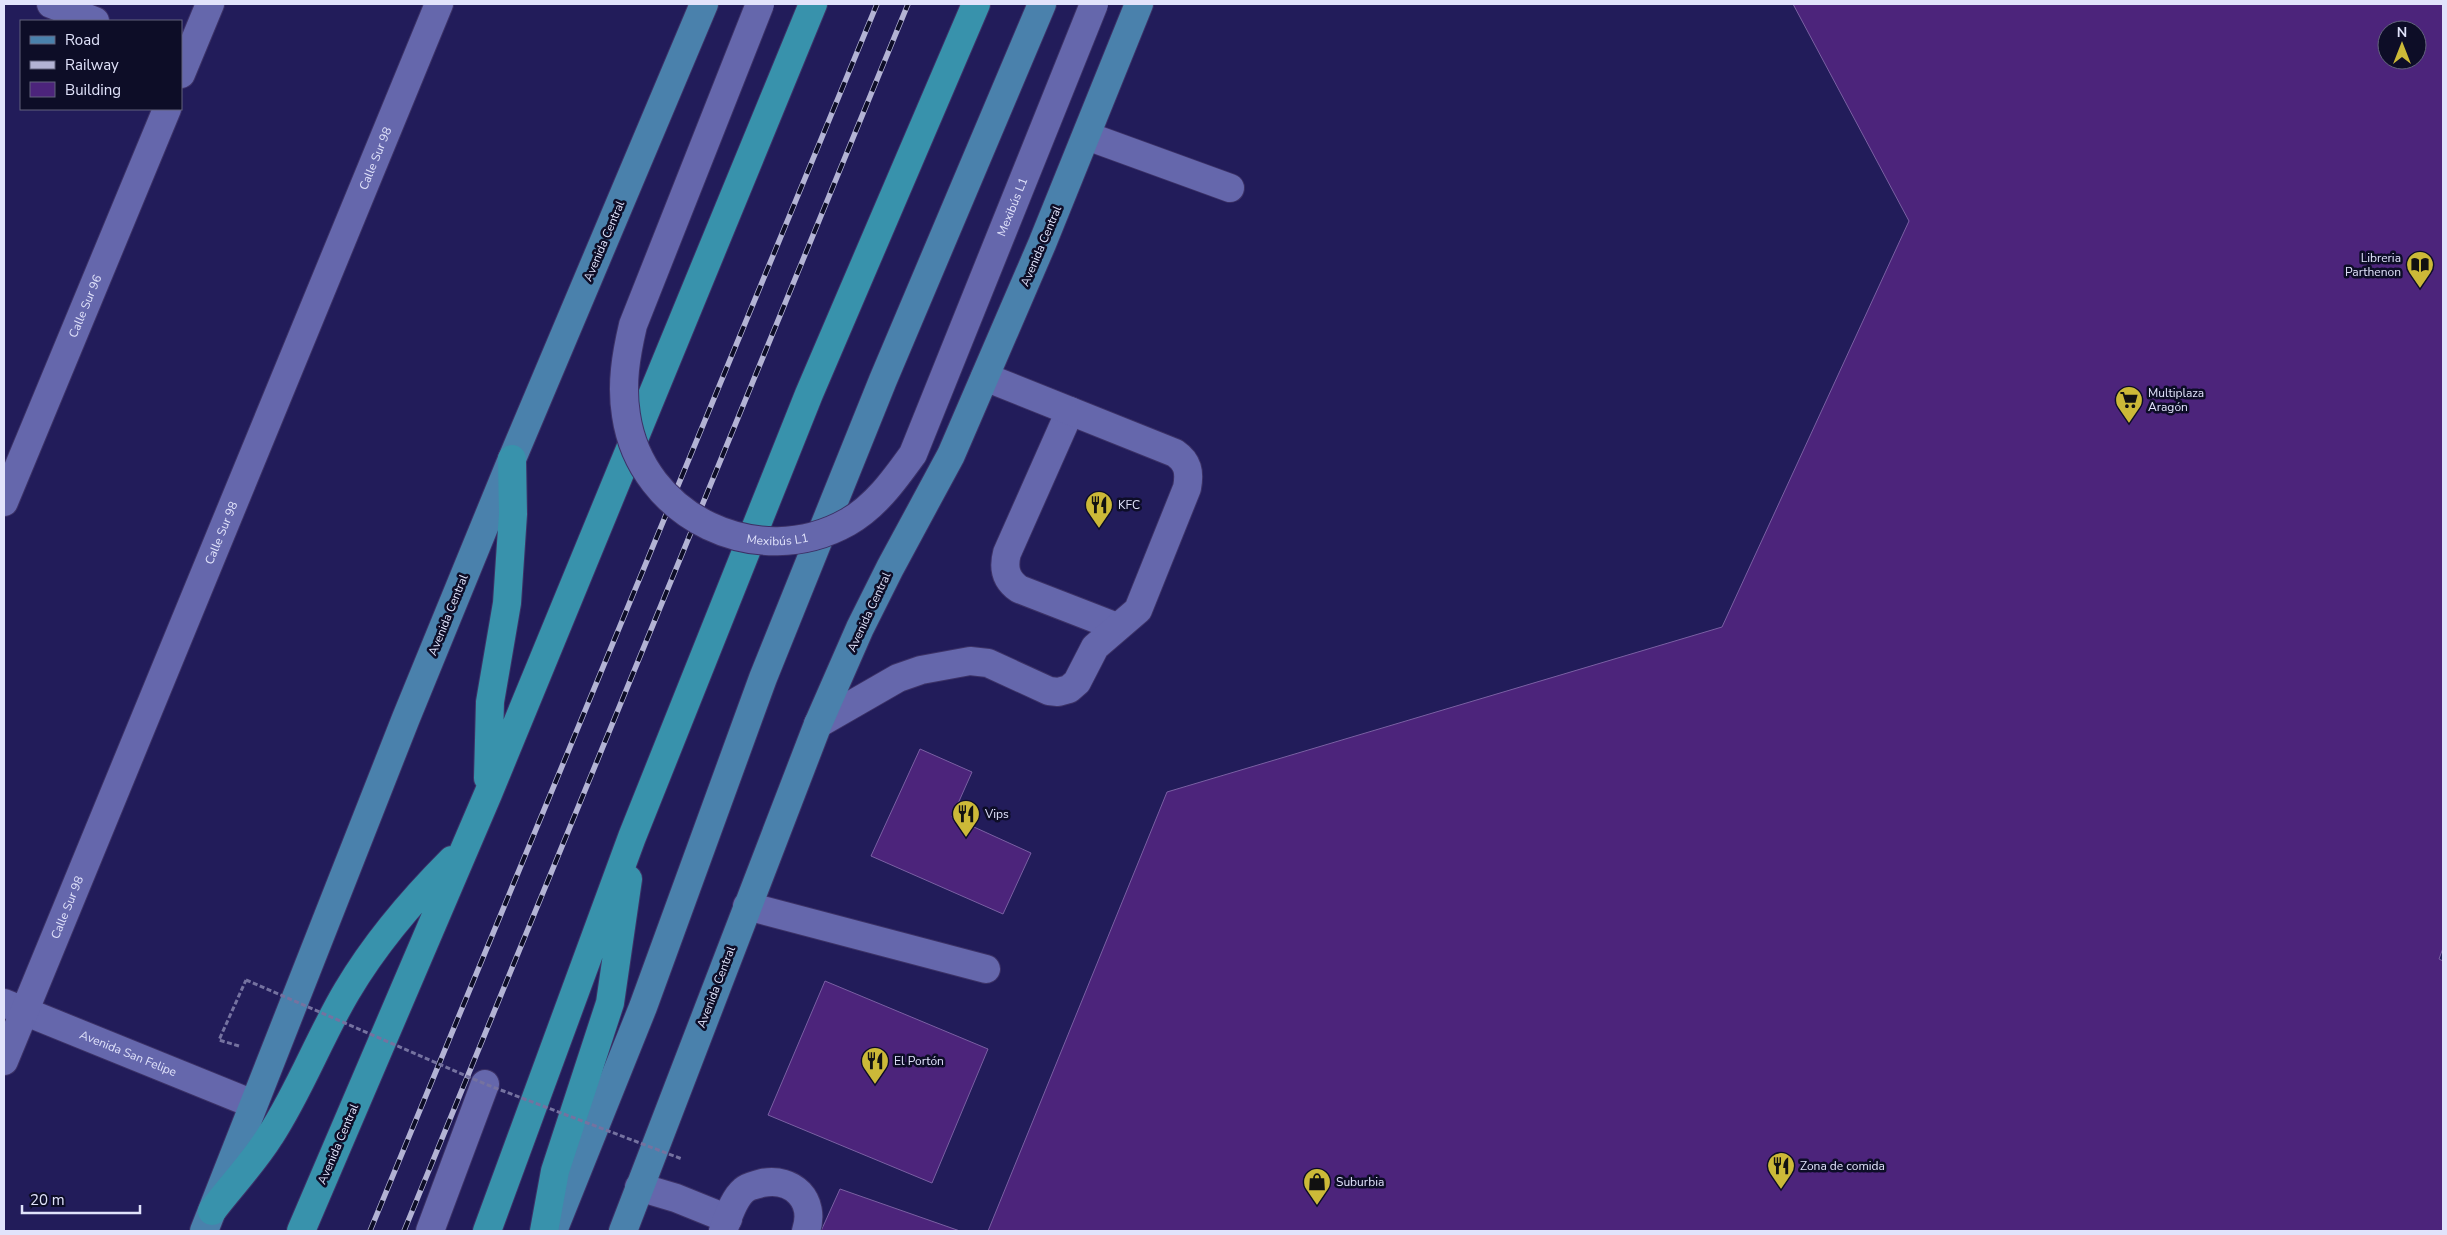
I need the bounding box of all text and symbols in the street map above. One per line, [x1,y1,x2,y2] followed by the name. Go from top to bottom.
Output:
[20,20,182,110] legend
[2377,20,2427,70] north arrow
[2397,23,2407,42] text: N
[65,30,100,50] text: Road
[65,55,119,75] text: Railway
[65,80,121,100] text: Building
[355,125,396,192] street label: Calle Sur 98
[993,175,1031,239] street label: Mexibús L1
[580,198,628,284] street label: Avenida Central
[1017,203,1065,289] street label: Avenida Central
[2345,250,2401,280] place label: Libreria Parthenon
[2405,250,2435,289] library icon: Libreria Parthenon
[65,272,105,340] street label: Calle Sur 96
[2114,385,2144,424] supermarket icon: Multiplaza Aragón
[2148,385,2204,415] place label: Multiplaza Aragón
[1084,490,1114,529] restaurant icon: KFC
[1118,497,1140,513] place label: KFC
[201,499,241,567] street label: Calle Sur 98
[745,530,810,549] street label: Mexibús L1
[844,569,895,654] street label: Avenida Central
[424,572,472,658] street label: Avenida Central
[951,799,981,838] restaurant icon: Vips
[984,806,1009,822] place label: Vips
[47,874,87,941] street label: Calle Sur 98
[693,944,739,1030] street label: Avenida Central
[77,1027,179,1080] street label: Avenida San Felipe
[860,1046,890,1085] restaurant icon: El Portón
[894,1053,944,1069] place label: El Portón
[314,1101,362,1187] street label: Avenida Central
[1766,1151,1796,1190] restaurant icon: Zona de comida
[1800,1158,1885,1174] place label: Zona de comida
[1302,1167,1332,1206] shop icon: Suburbia
[1336,1174,1384,1190] place label: Suburbia
[22,1182,140,1214] scale bar
[30,1190,65,1210] text: 20 m

